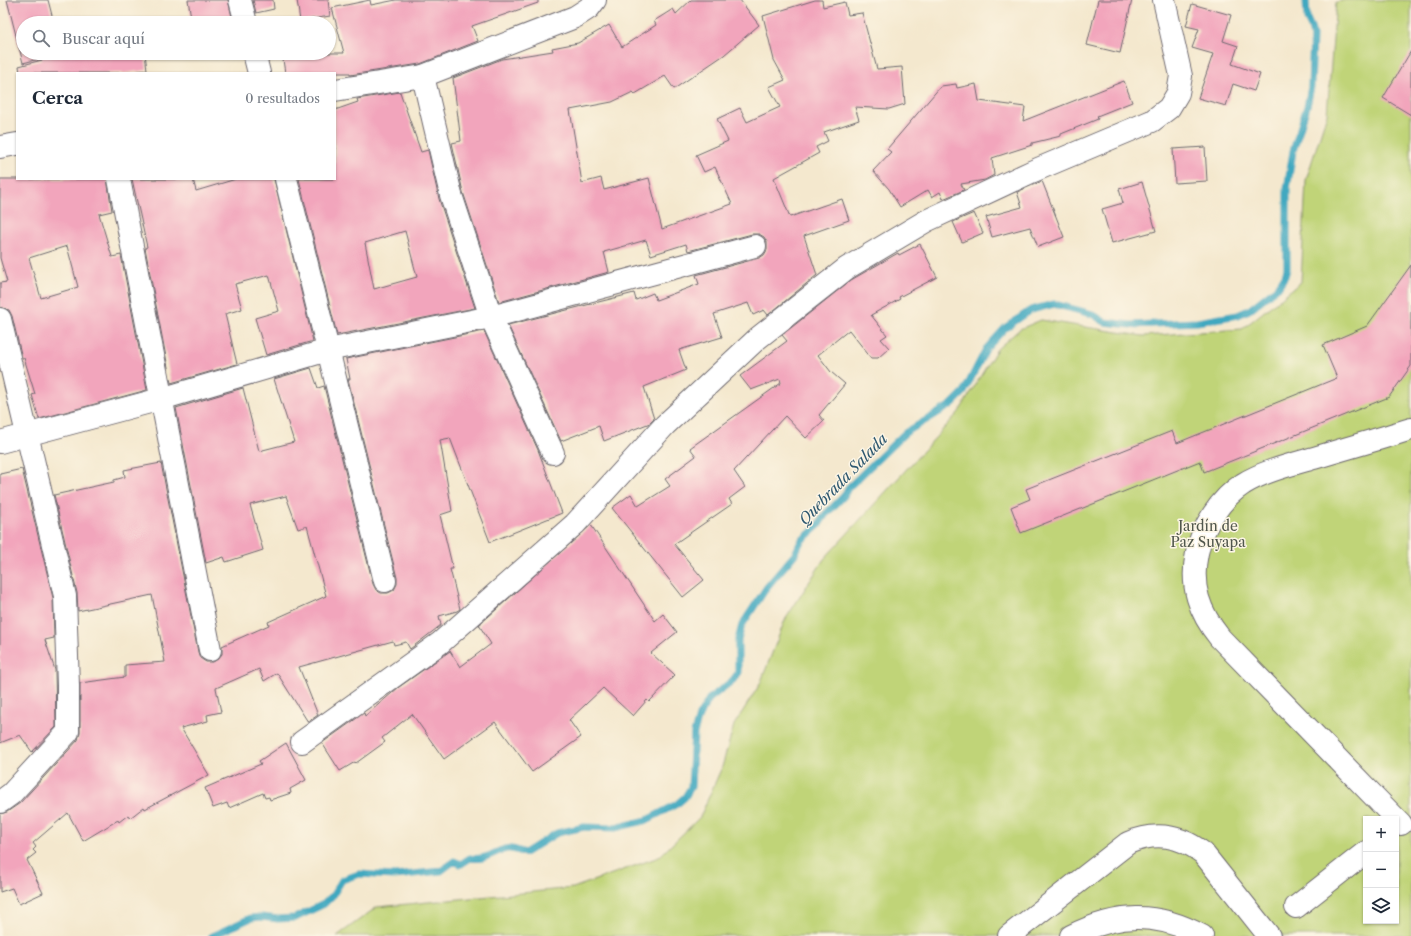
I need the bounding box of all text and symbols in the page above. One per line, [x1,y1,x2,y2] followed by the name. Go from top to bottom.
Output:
[16,16,336,60] search box
[30,27,52,49] icon: search
[62,29,145,48] text: Buscar aquí
[32,88,83,108] text: Cerca
[245,90,320,106] text: 0 resultados
[795,429,891,529] water label: Quebrada Salada
[1170,517,1246,551] park label: Jardín de Paz Suyapa
[1363,816,1399,924] map controls
[1363,816,1399,852] button: +
[1363,852,1399,888] button: −
[1363,888,1399,924] button: layers

